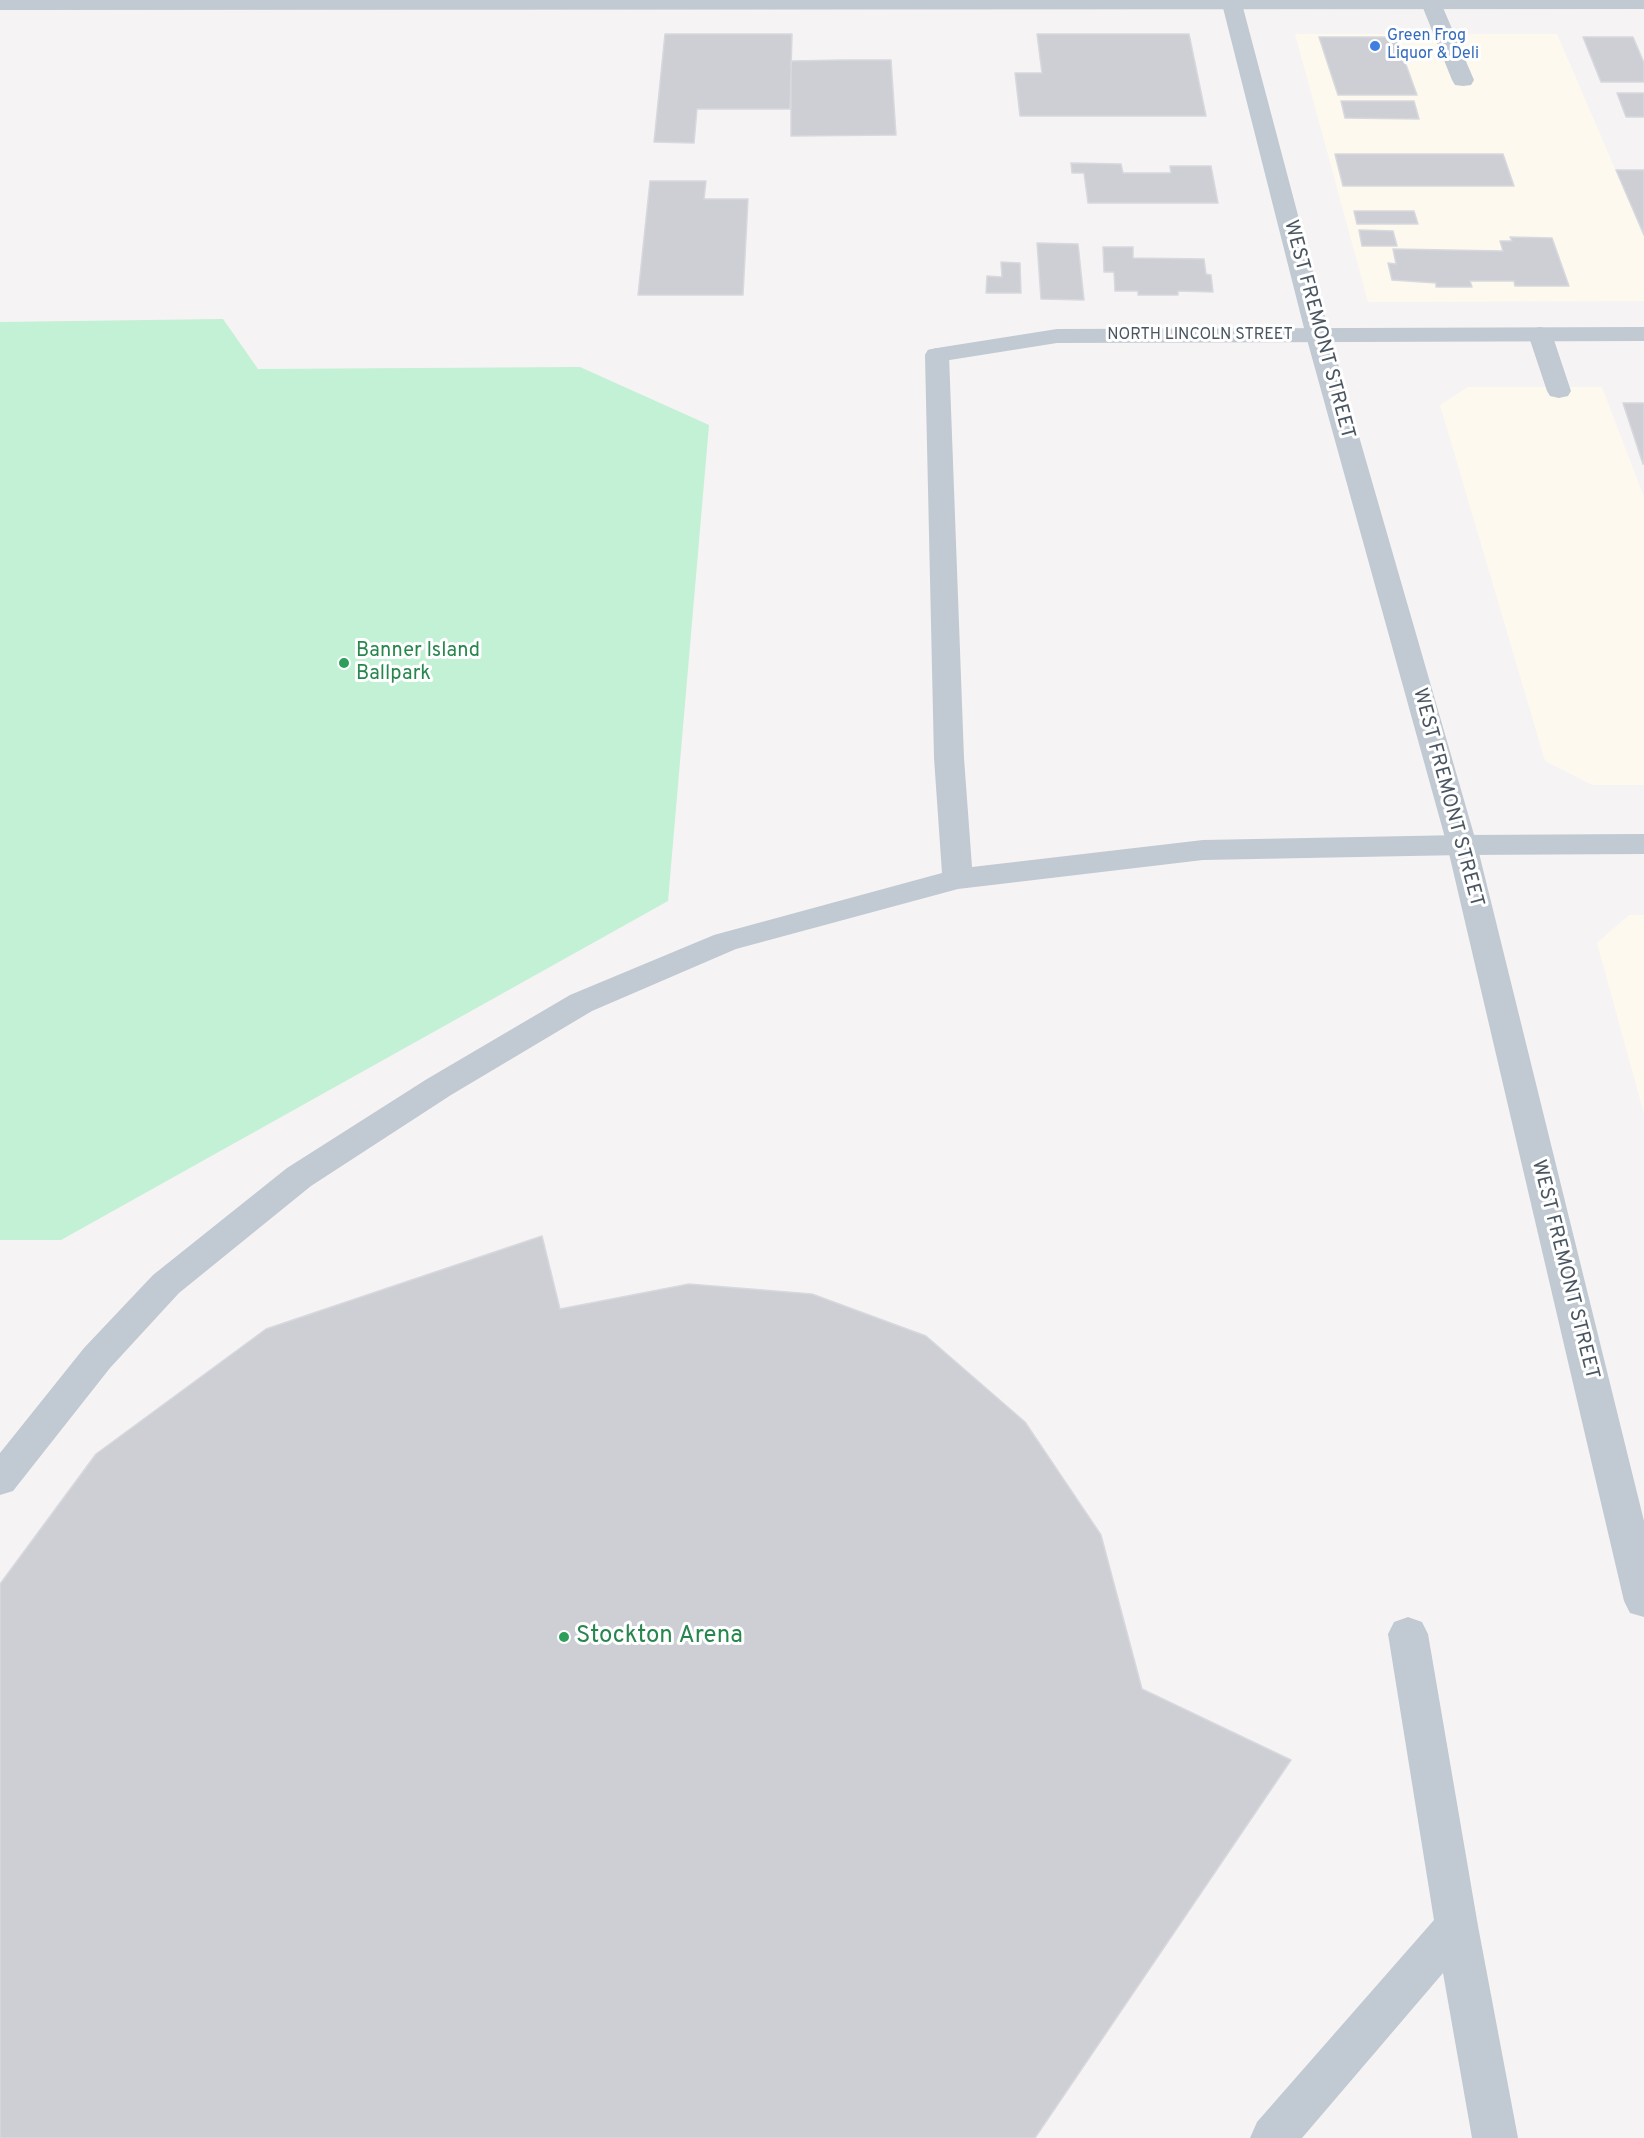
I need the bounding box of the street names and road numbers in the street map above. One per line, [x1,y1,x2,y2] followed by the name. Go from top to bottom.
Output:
[1277,218,1359,442] street label: WEST FREMONT STREET
[1107,326,1293,346] street label: NORTH LINCOLN STREET
[1406,686,1488,910] street label: WEST FREMONT STREET
[1525,1158,1603,1382] street label: WEST FREMONT STREET

